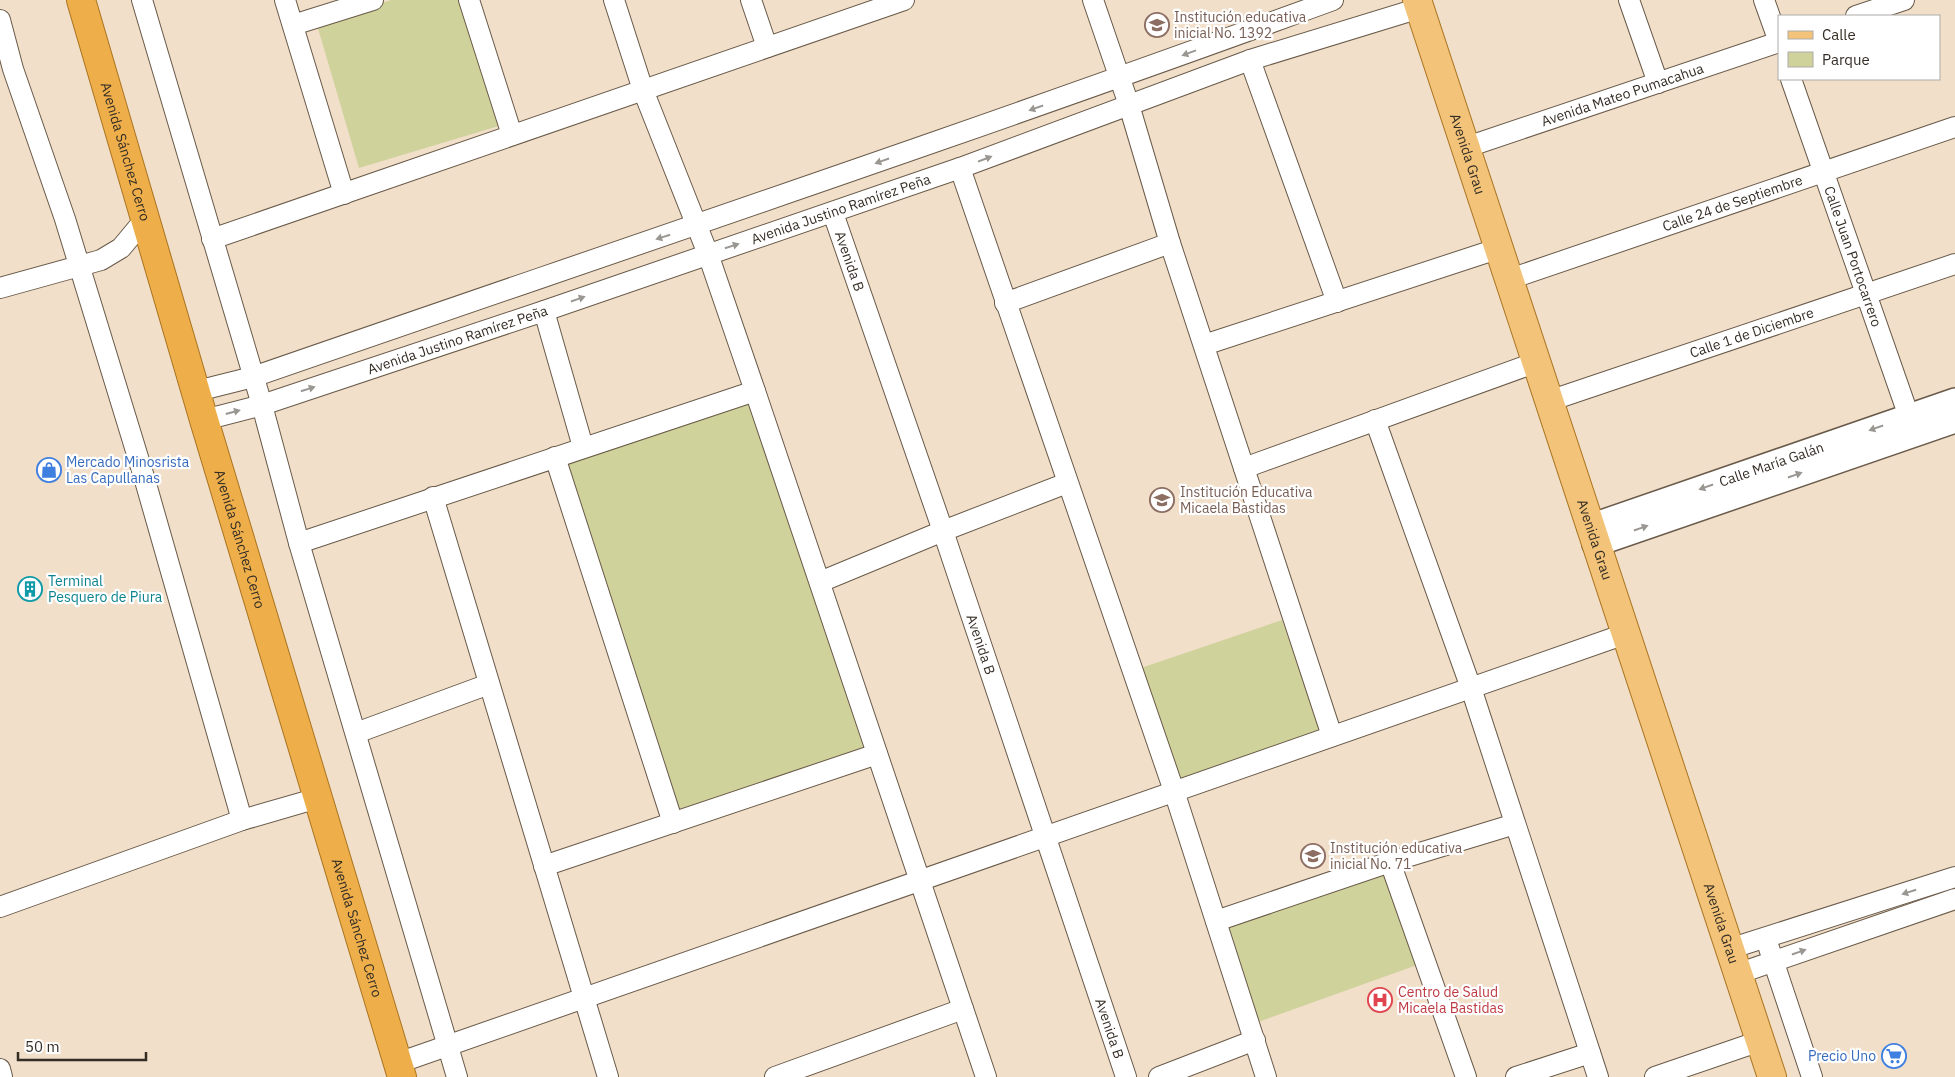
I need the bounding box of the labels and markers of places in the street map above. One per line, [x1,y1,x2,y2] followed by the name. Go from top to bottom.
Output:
[1174,8,1307,42] place label: Institución educativa inicial No. 1392
[1144,12,1170,38] school or university icon: Institución educativa inicial No. 1392
[66,453,190,487] place label: Mercado Minosrista Las Capullanas
[36,457,62,483] shop icon: Mercado Minosrista Las Capullanas
[1180,483,1313,517] place label: Institución Educativa Micaela Bastidas
[1149,487,1175,513] school or university icon: Institución Educativa Micaela Bastidas
[48,572,163,606] place label: Terminal Pesquero de Piura
[17,576,43,602] building icon: Terminal Pesquero de Piura
[1330,839,1463,873] place label: Institución educativa inicial No. 71
[1300,843,1326,869] school or university icon: Institución educativa inicial No. 71
[1398,983,1504,1017] place label: Centro de Salud Micaela Bastidas
[1367,987,1393,1013] hospital icon: Centro de Salud Micaela Bastidas
[1881,1043,1907,1069] supermarket icon: Precio Uno
[1808,1047,1876,1065] place label: Precio Uno

